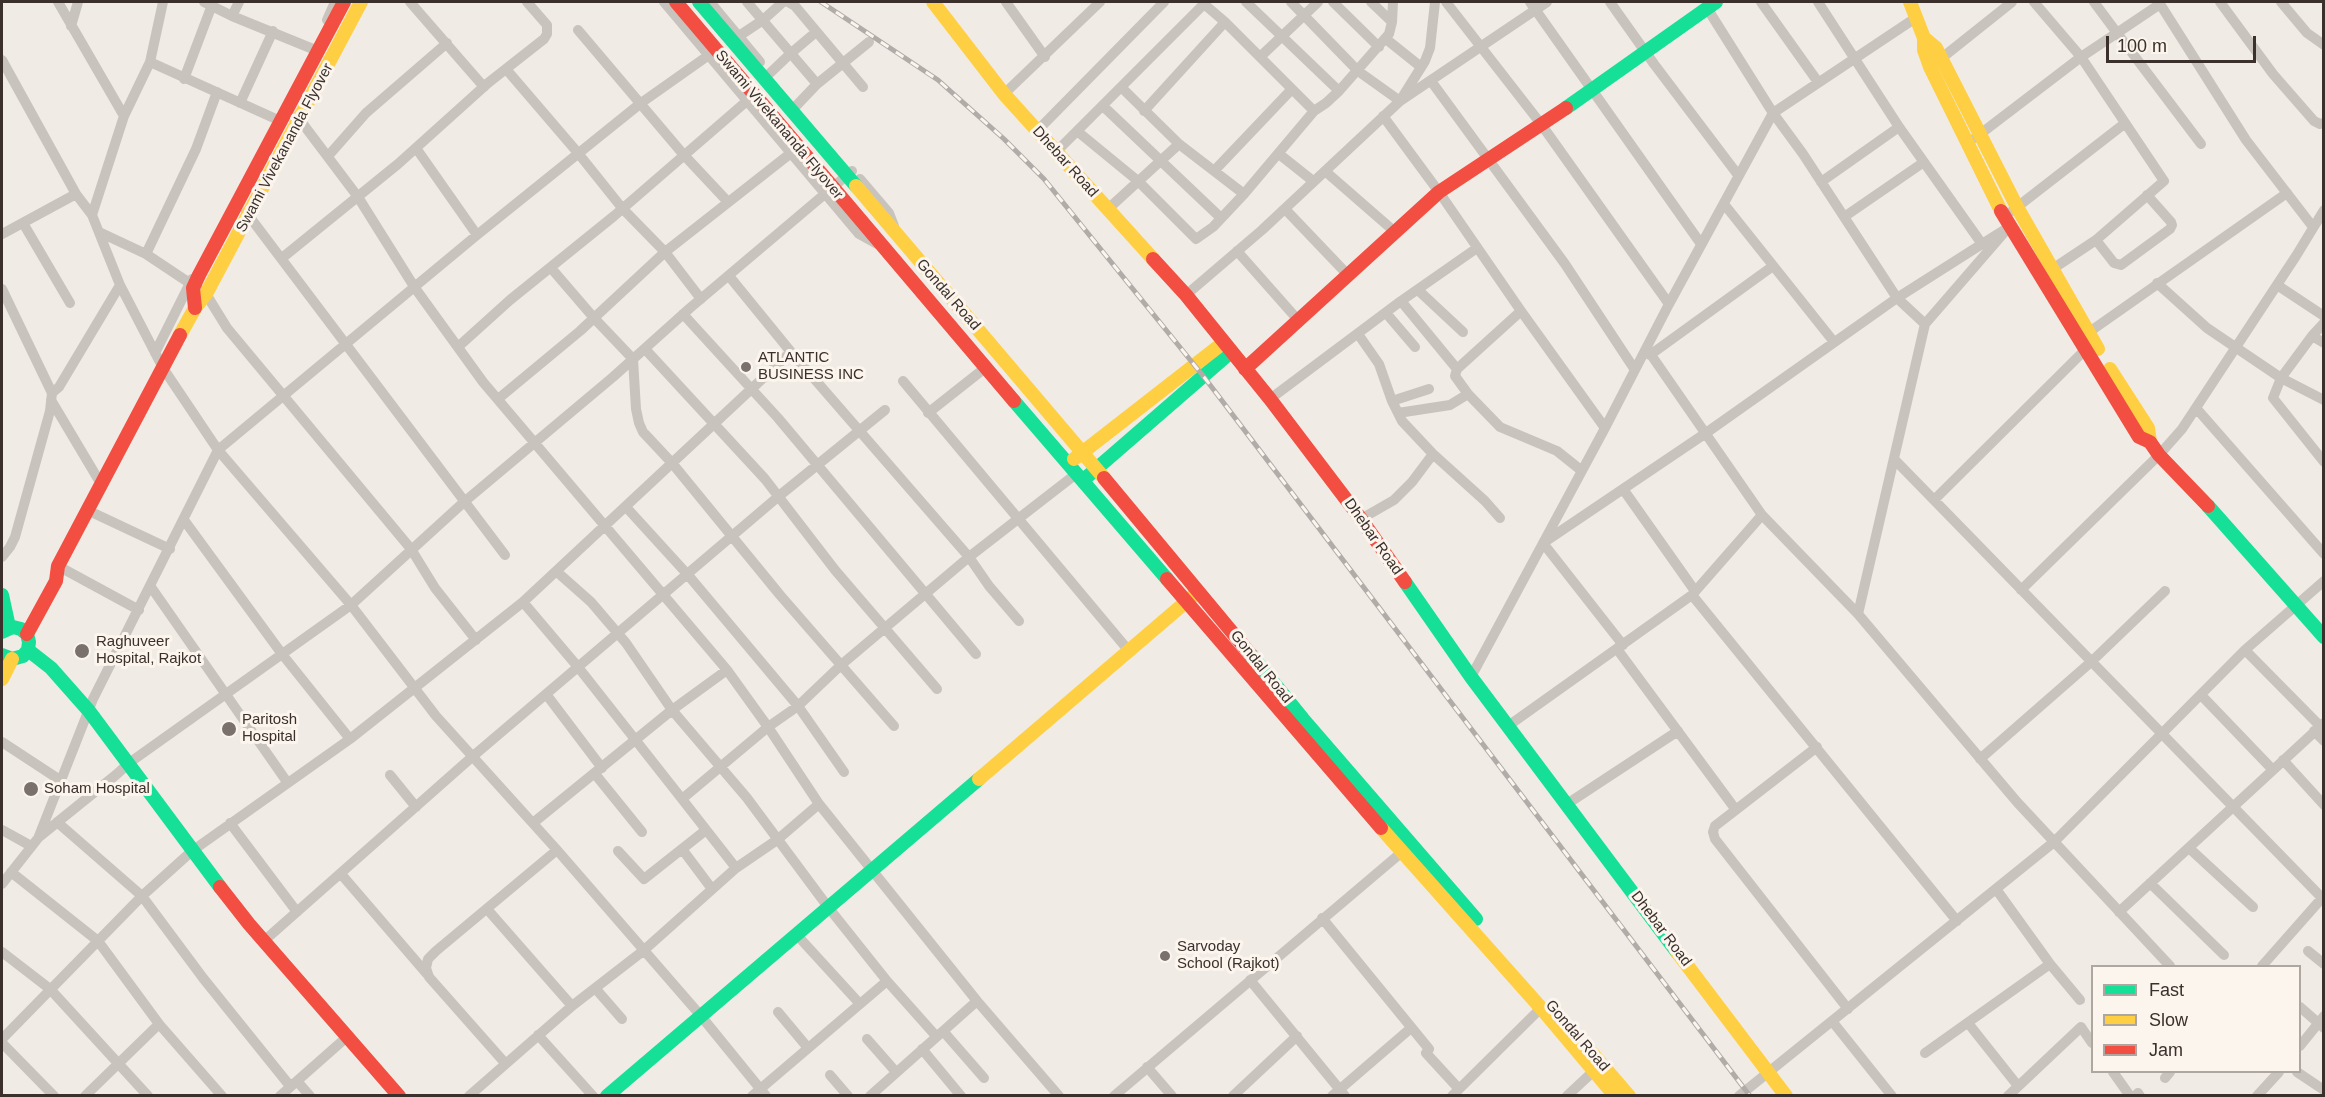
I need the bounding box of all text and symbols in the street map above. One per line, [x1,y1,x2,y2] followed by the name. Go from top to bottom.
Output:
[2109,24,2259,62] scale bar
[2117,36,2167,56] text: 100 m
[711,47,847,203] street label: Swami Vivekananda Flyover
[233,60,337,236] street label: Swami Vivekananda Flyover
[1028,123,1102,201] street label: Dhebar Road
[912,256,984,334] street label: Gondal Road
[758,349,864,384] place label: ATLANTIC BUSINESS INC
[739,360,753,374] marker: ATLANTIC BUSINESS INC
[1340,495,1406,579] street label: Dhebar Road
[1226,627,1296,707] street label: Gondal Road
[96,633,201,668] place label: Raghuveer Hospital, Rajkot
[73,642,91,660] marker: Raghuveer Hospital, Rajkot
[242,711,297,746] place label: Paritosh Hospital
[220,720,238,738] marker: Paritosh Hospital
[22,780,40,798] marker: Soham Hospital
[44,780,150,798] place label: Soham Hospital
[1627,888,1695,970] street label: Dhebar Road
[1177,938,1280,973] place label: Sarvoday School (Rajkot)
[1158,949,1172,963] marker: Sarvoday School (Rajkot)
[2091,965,2301,1073] legend
[2149,980,2184,1000] text: Fast
[1541,997,1613,1075] street label: Gondal Road
[2149,1010,2188,1030] text: Slow
[2149,1040,2183,1060] text: Jam

